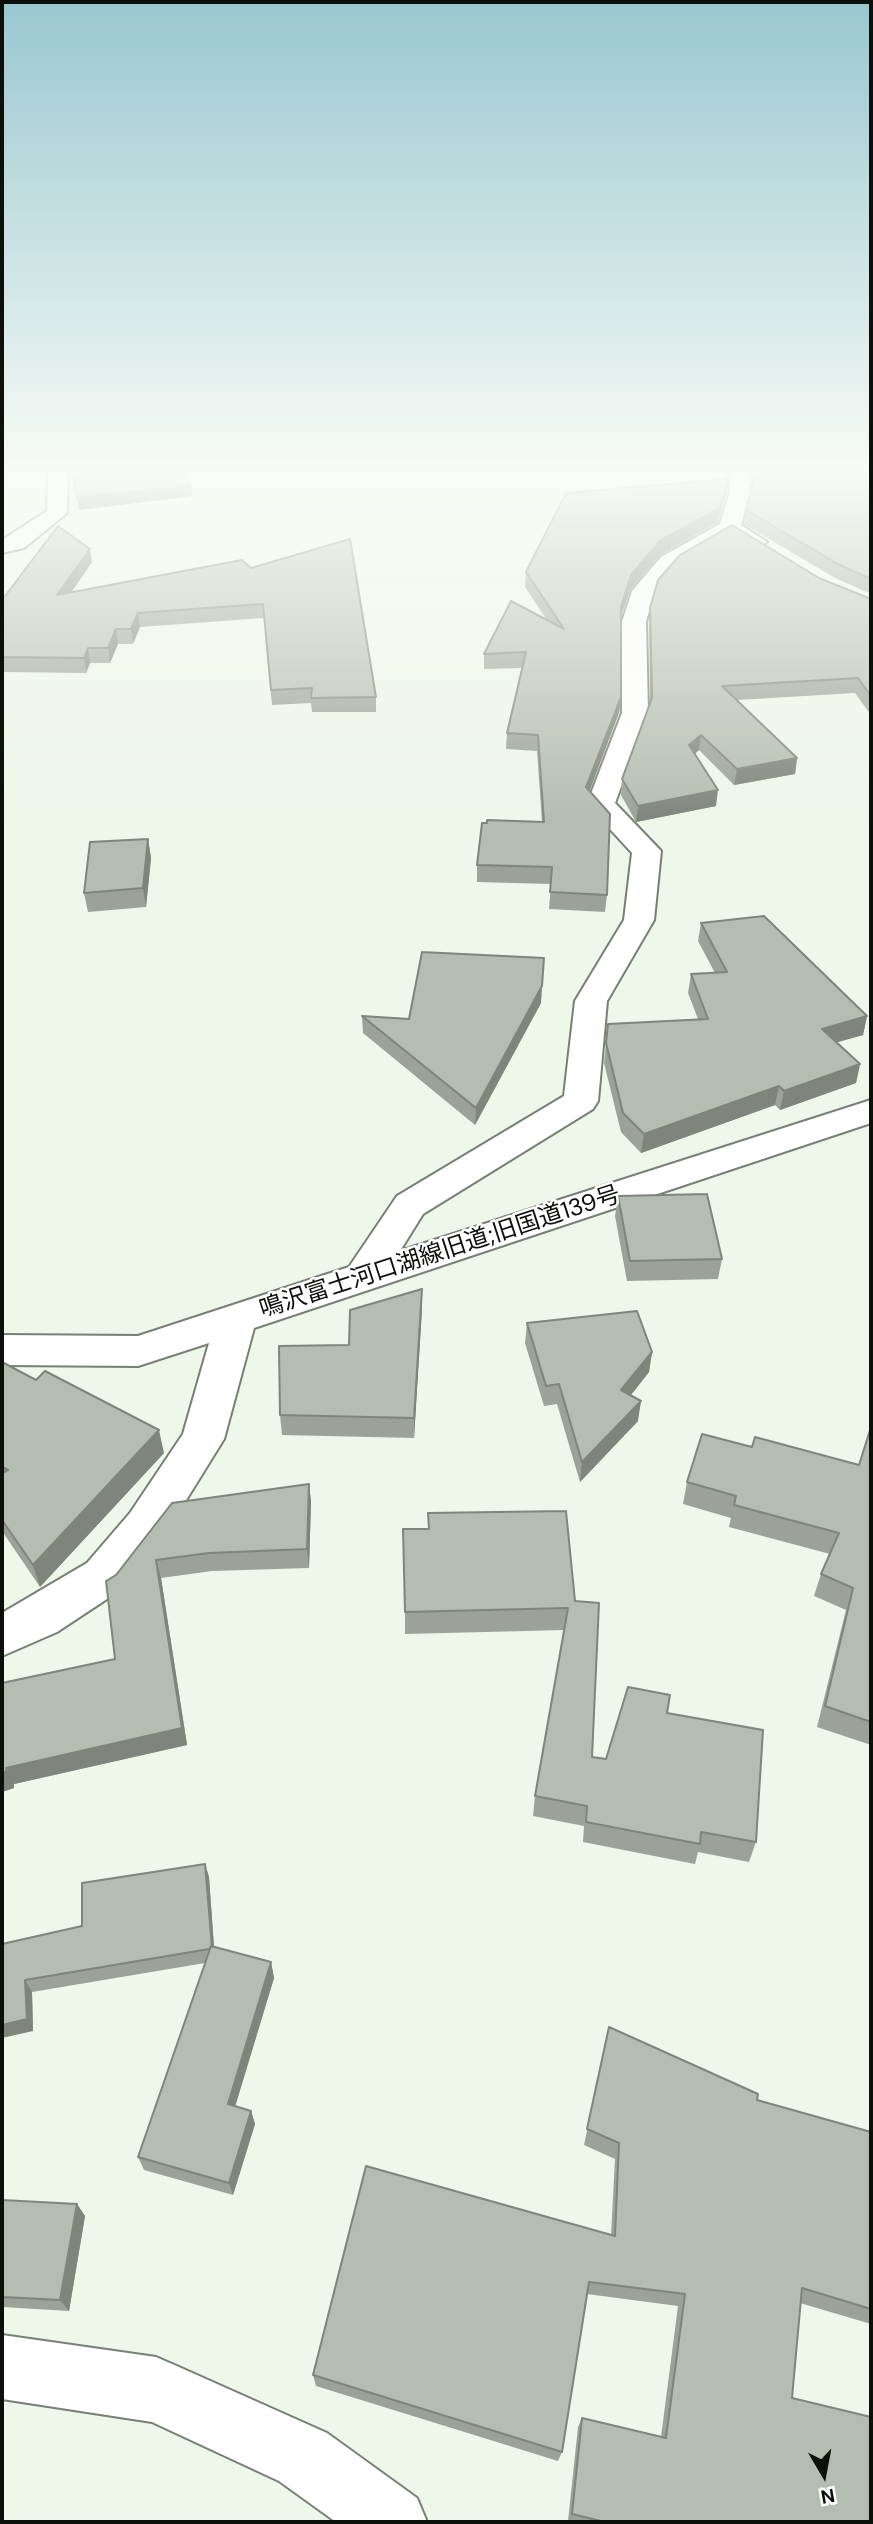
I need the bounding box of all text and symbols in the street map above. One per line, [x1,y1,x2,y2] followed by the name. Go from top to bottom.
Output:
[256,1181,624,1325] street label: 鳴沢富士河口湖線旧道;旧国道139号
[789,2440,859,2510] north arrow
[819,2483,837,2510] text: N

